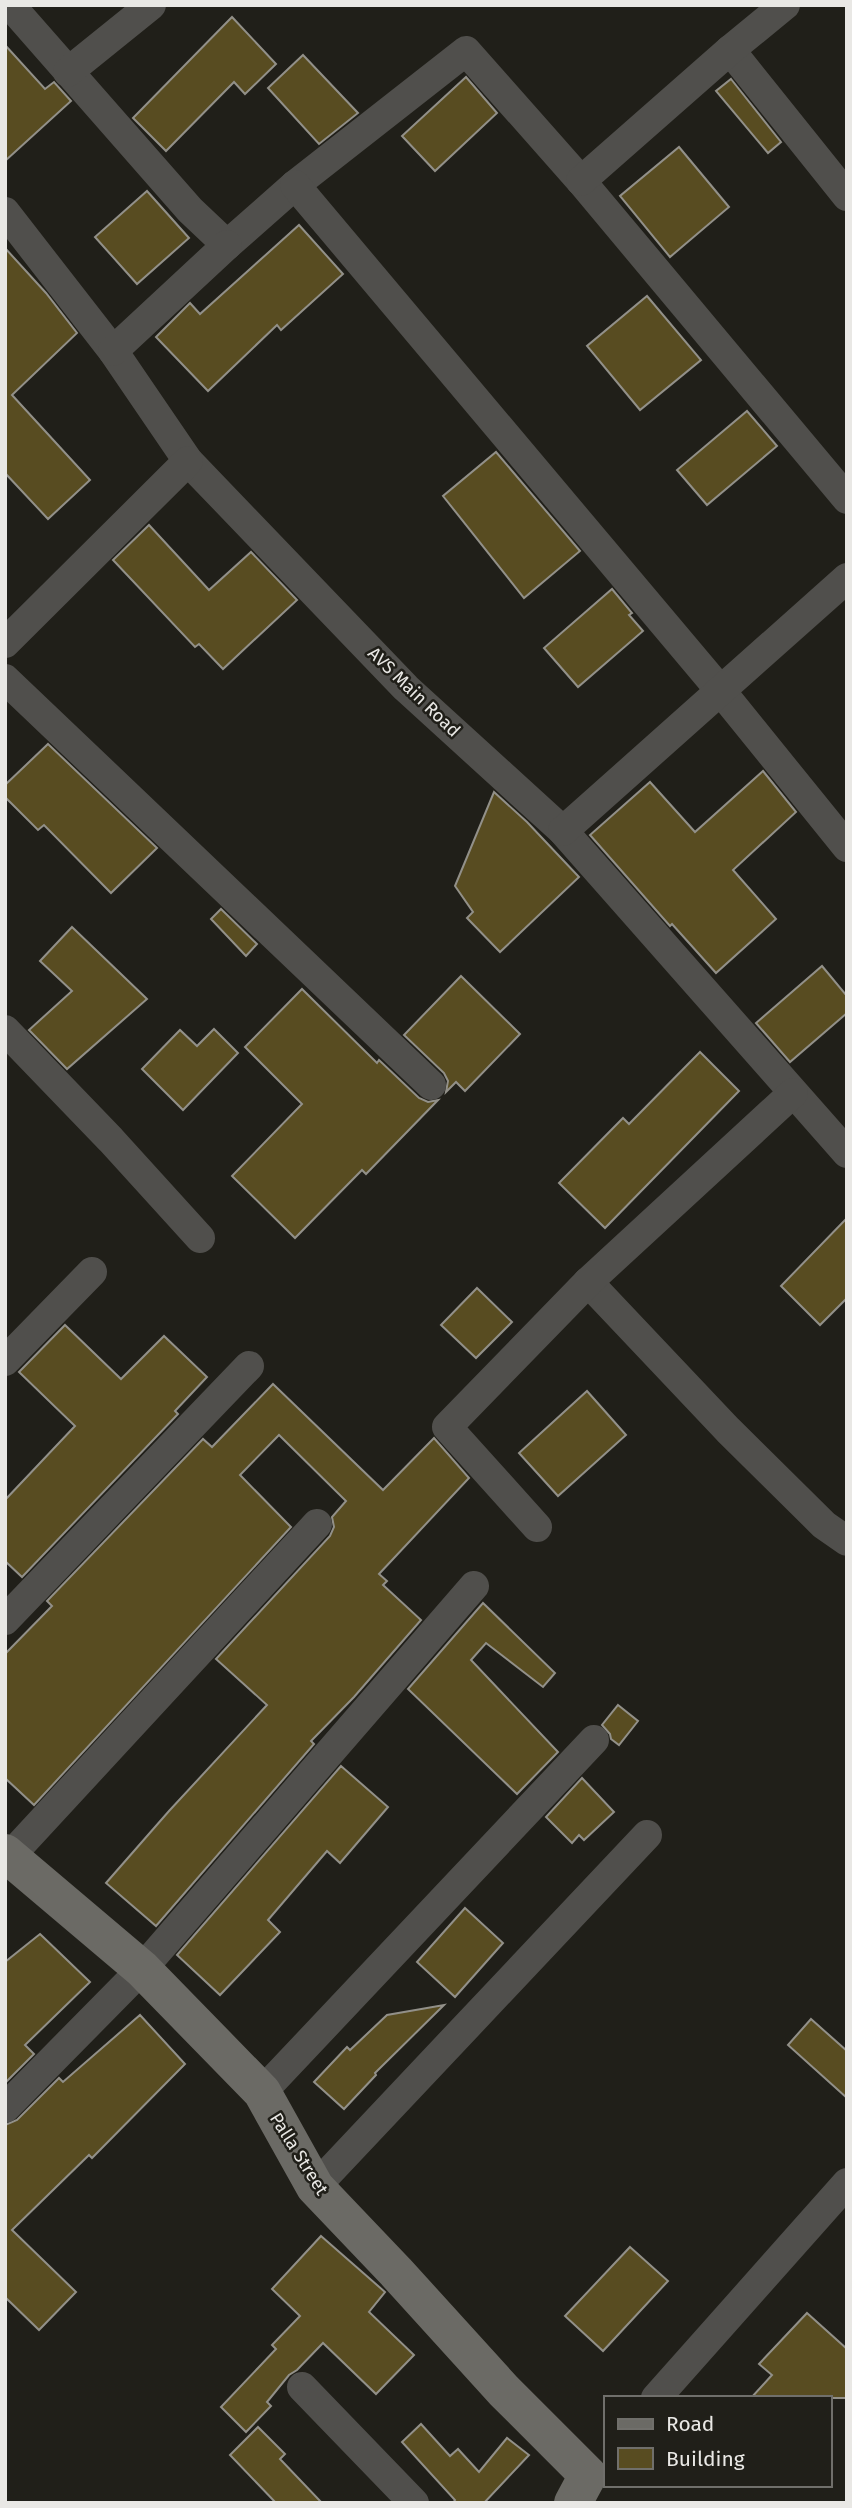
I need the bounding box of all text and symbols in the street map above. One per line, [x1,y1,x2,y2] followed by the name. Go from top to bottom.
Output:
[363,642,465,742] street label: AVS Main Road
[265,2109,333,2200] street label: Palla Street
[604,2396,831,2487] legend
[666,2411,714,2437] text: Road
[666,2446,745,2472] text: Building

